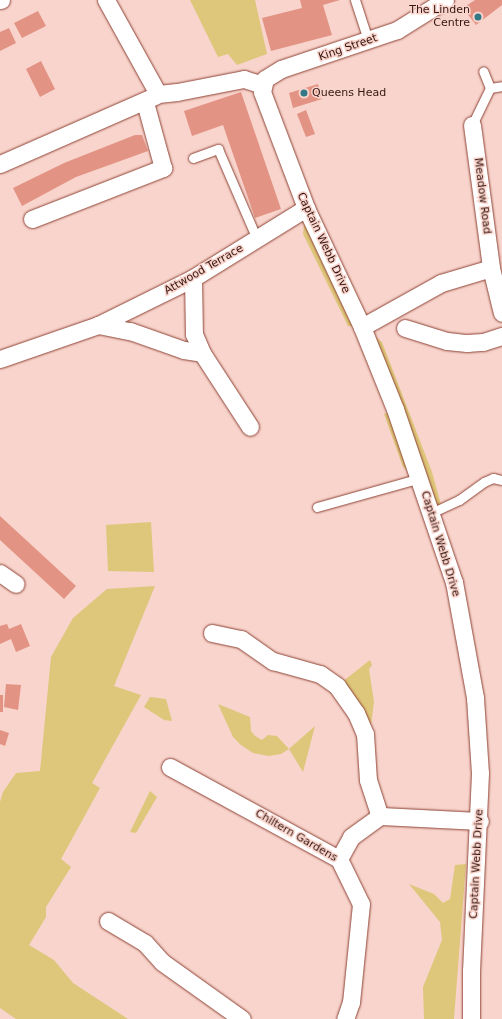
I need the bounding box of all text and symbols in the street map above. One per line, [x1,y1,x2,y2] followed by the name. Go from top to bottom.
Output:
[409,4,470,30] place label: The Linden Centre
[473,12,483,22] marker: The Linden Centre
[317,32,379,64] street label: King Street
[312,86,386,100] place label: Queens Head
[299,88,309,98] marker: Queens Head
[471,157,493,235] street label: Meadow Road
[294,190,352,296] street label: Captain Webb Drive
[162,242,246,298] street label: Attwood Terrace
[418,490,462,598] street label: Captain Webb Drive
[253,807,339,865] street label: Chiltern Gardens
[468,809,486,919] street label: Captain Webb Drive

